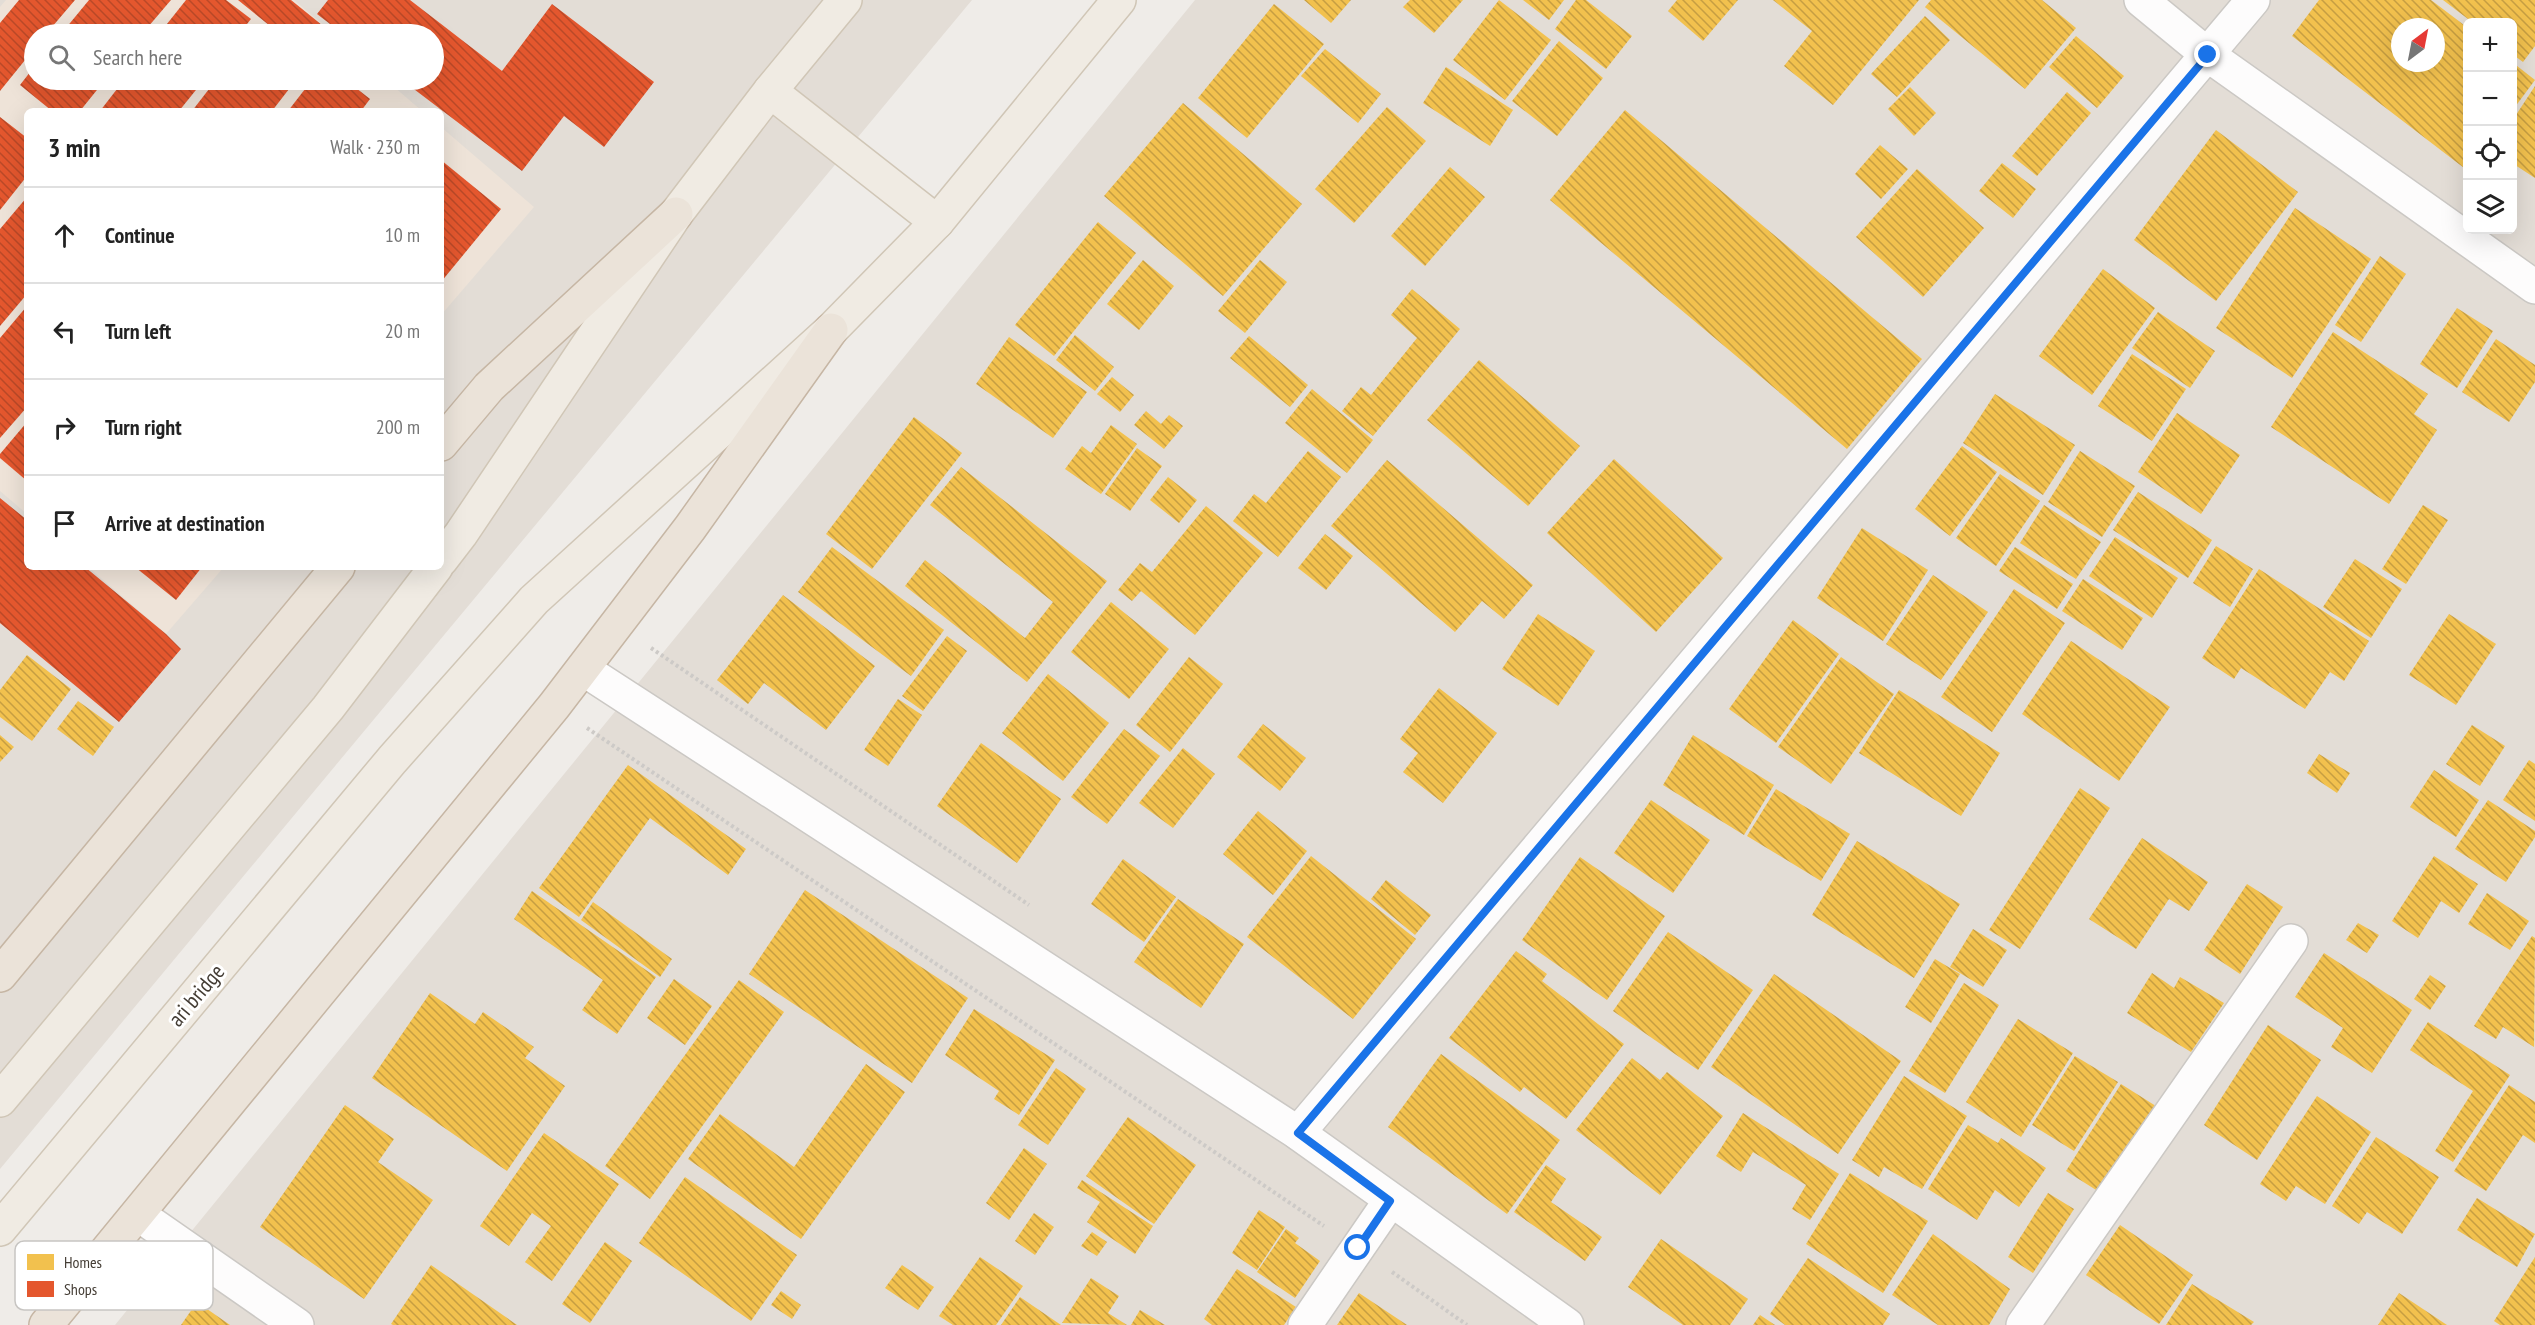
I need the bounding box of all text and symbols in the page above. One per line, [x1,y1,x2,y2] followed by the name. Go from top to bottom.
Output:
[2391,18,2445,72] north arrow
[2463,18,2517,234] map controls
[2463,18,2517,72] button: +
[24,24,444,90] search box
[45,41,78,74] icon: search
[2194,41,2220,67] route end
[93,43,182,71] text: Search here
[2463,72,2517,126] button: −
[2463,126,2517,180] button: locate
[48,131,101,164] text: 3 min
[330,134,420,160] text: Walk · 230 m
[2463,180,2517,234] button: layers
[48,219,81,252] icon: ahead
[105,221,175,249] text: Continue
[385,222,420,248] text: 10 m
[48,315,81,348] icon: left
[105,317,171,345] text: Turn left
[385,318,420,344] text: 20 m
[48,411,81,444] icon: right
[105,413,182,441] text: Turn right
[376,414,420,440] text: 200 m
[48,507,81,540] icon: arrive
[105,509,265,537] text: Arrive at destination
[162,958,230,1032] street label: ari bridge
[1344,1234,1370,1260] route start
[15,1241,213,1310] legend
[64,1252,102,1272] text: Homes
[64,1279,97,1299] text: Shops

